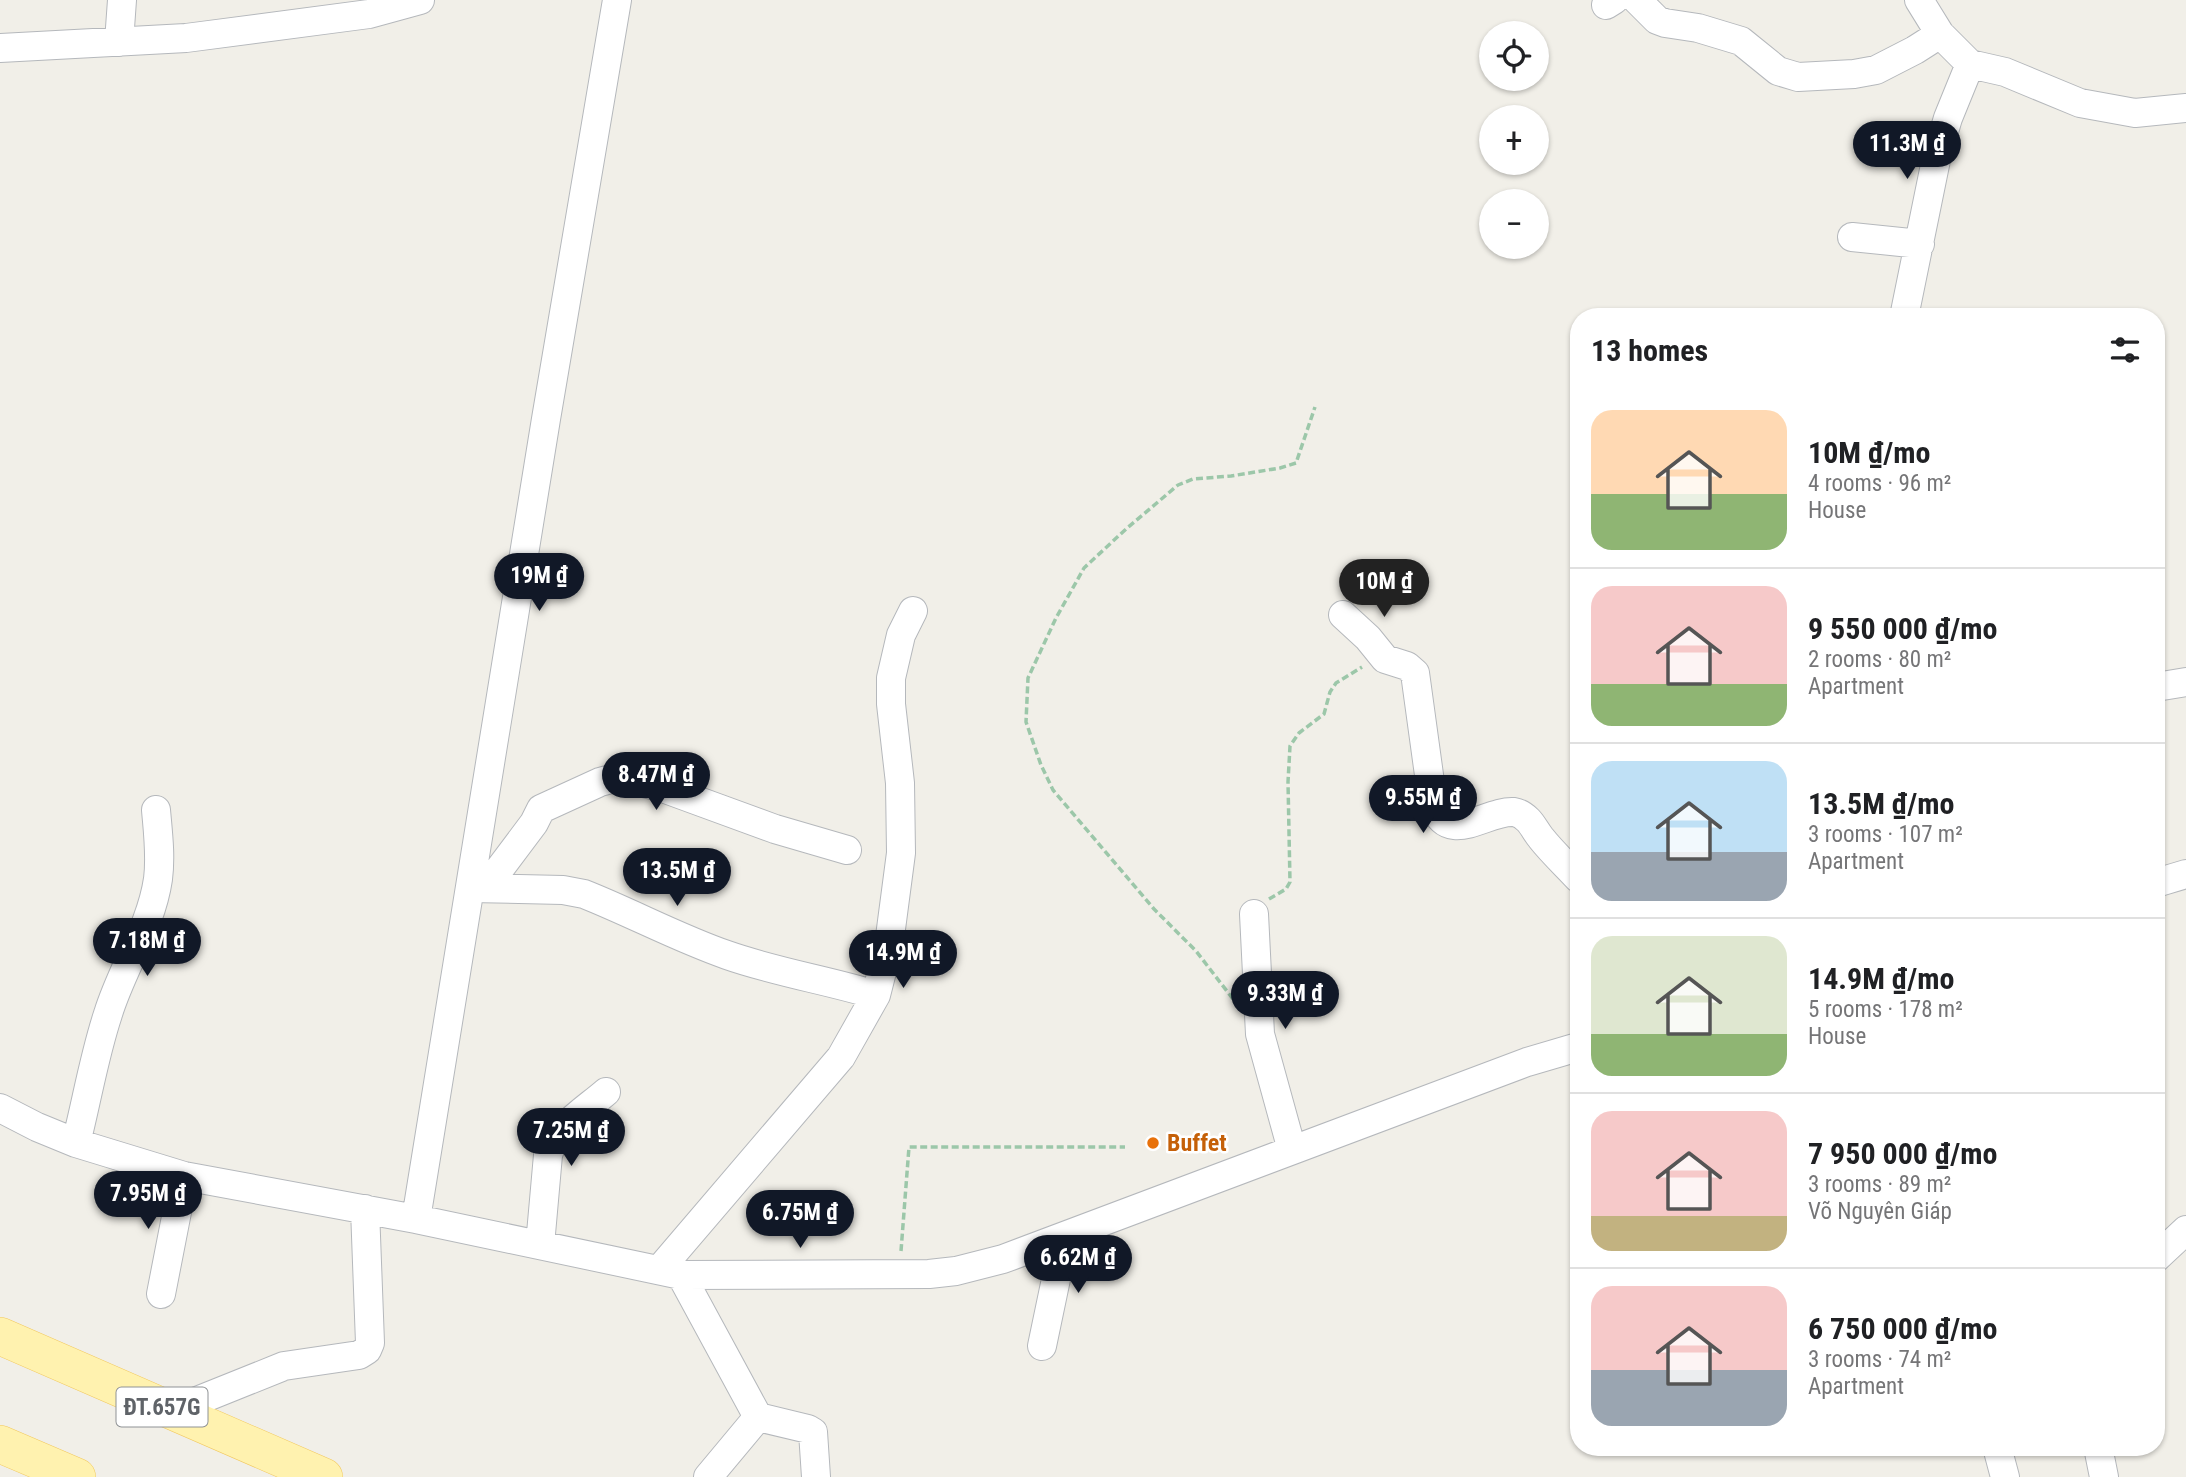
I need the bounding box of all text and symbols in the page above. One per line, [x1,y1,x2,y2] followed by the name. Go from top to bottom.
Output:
[1479,21,1549,259] map controls
[1479,21,1549,91] button: locate
[1479,105,1549,175] button: +
[1842,122,1972,181] pin: 11.3M ₫
[1869,130,1945,157] text: 11.3M ₫
[1479,189,1549,259] button: −
[2106,331,2144,369] icon: filters
[1591,333,1708,368] text: 13 homes
[1808,435,1930,470] text: 10M ₫/mo
[1647,438,1731,522] icon: home
[1808,470,1951,497] text: 4 rooms · 96 m²
[1808,497,1866,524] text: House
[490,554,588,613] pin: 19M ₫
[1335,560,1433,619] pin: 10M ₫
[510,562,568,589] text: 19M ₫
[1355,568,1413,595] text: 10M ₫
[1808,611,1997,646] text: 9 550 000 ₫/mo
[1647,614,1731,698] icon: home
[1808,646,1951,673] text: 2 rooms · 80 m²
[1808,673,1904,700] text: Apartment
[591,752,721,812] pin: 8.47M ₫
[618,761,694,788] text: 8.47M ₫
[1358,776,1488,835] pin: 9.55M ₫
[1385,784,1461,811] text: 9.55M ₫
[1808,786,1954,821] text: 13.5M ₫/mo
[1647,789,1731,873] icon: home
[1808,821,1963,848] text: 3 rooms · 107 m²
[612,848,742,908] pin: 13.5M ₫
[1808,848,1904,875] text: Apartment
[639,857,715,884] text: 13.5M ₫
[82,918,212,978] pin: 7.18M ₫
[109,927,185,954] text: 7.18M ₫
[838,930,968,990] pin: 14.9M ₫
[865,939,941,966] text: 14.9M ₫
[1808,961,1954,996] text: 14.9M ₫/mo
[1647,964,1731,1048] icon: home
[1220,972,1350,1031] pin: 9.33M ₫
[1247,980,1323,1007] text: 9.33M ₫
[1808,996,1963,1023] text: 5 rooms · 178 m²
[1808,1023,1866,1050] text: House
[506,1108,636,1168] pin: 7.25M ₫
[533,1117,609,1144] text: 7.25M ₫
[1167,1129,1227,1157] place label: Buffet
[1145,1135,1161,1151] marker: Buffet
[1808,1136,1997,1171] text: 7 950 000 ₫/mo
[1647,1139,1731,1223] icon: home
[1808,1171,1951,1198] text: 3 rooms · 89 m²
[83,1172,213,1231] pin: 7.95M ₫
[110,1180,186,1207] text: 7.95M ₫
[735,1190,865,1250] pin: 6.75M ₫
[1808,1198,1952,1225] text: Võ Nguyên Giáp
[762,1199,838,1226] text: 6.75M ₫
[1013,1236,1143,1295] pin: 6.62M ₫
[1040,1244,1116,1271] text: 6.62M ₫
[1808,1311,1997,1346] text: 6 750 000 ₫/mo
[1647,1314,1731,1398] icon: home
[1808,1346,1951,1373] text: 3 rooms · 74 m²
[1808,1373,1904,1400] text: Apartment
[116,1388,208,1426] road number: ĐT.657G

